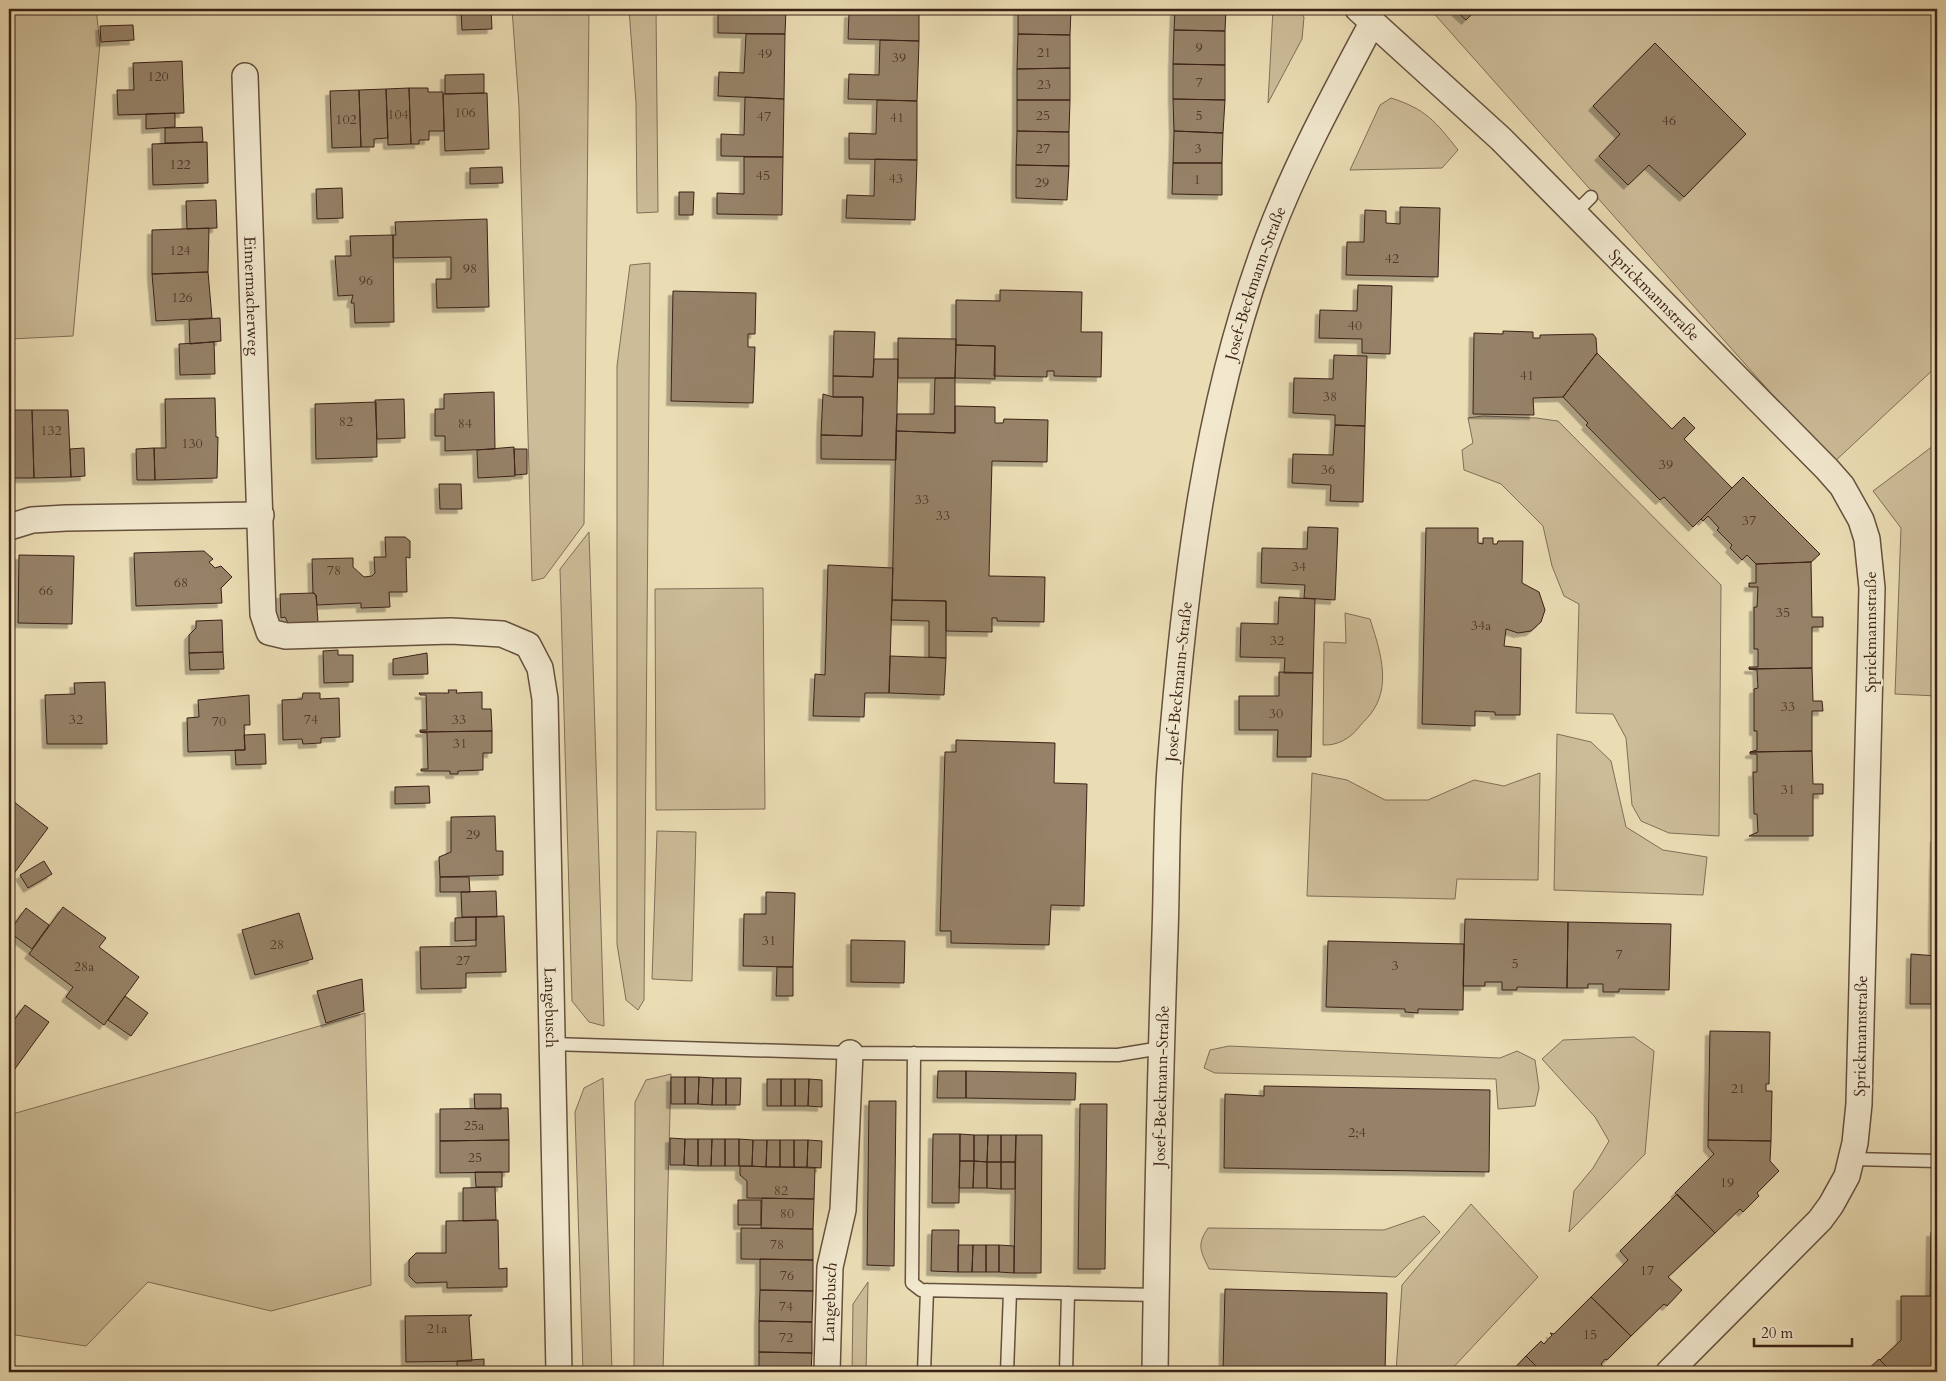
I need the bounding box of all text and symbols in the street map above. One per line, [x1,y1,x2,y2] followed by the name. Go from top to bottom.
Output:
[1195,38,1203,57] house number: 9
[1037,43,1051,62] house number: 21
[758,44,772,63] house number: 49
[892,48,906,67] house number: 39
[147,67,169,86] house number: 120
[1195,73,1203,92] house number: 7
[1037,75,1051,94] house number: 23
[454,103,476,122] house number: 106
[387,105,409,124] house number: 104
[1036,106,1050,125] house number: 25
[1195,106,1203,125] house number: 5
[757,107,771,126] house number: 47
[890,108,904,127] house number: 41
[335,110,357,129] house number: 102
[1662,111,1676,130] house number: 46
[1036,139,1050,158] house number: 27
[1194,139,1202,158] house number: 3
[169,155,191,174] house number: 122
[756,166,770,185] house number: 45
[889,169,903,188] house number: 43
[1193,170,1201,189] house number: 1
[1035,173,1049,192] house number: 29
[1220,203,1292,365] street label: Josef-Beckmann-Straße
[238,236,264,356] street label: Eimermacherweg
[169,241,191,260] house number: 124
[1604,244,1704,346] street label: Sprickmannstraße
[1385,249,1399,268] house number: 42
[463,259,477,278] house number: 98
[359,271,373,290] house number: 96
[171,288,193,307] house number: 126
[1348,316,1362,335] house number: 40
[1520,366,1534,385] house number: 41
[1323,387,1337,406] house number: 38
[339,412,353,431] house number: 82
[458,414,472,433] house number: 84
[40,421,62,440] house number: 132
[181,434,203,453] house number: 130
[1659,455,1673,474] house number: 39
[1321,460,1335,479] house number: 36
[915,490,929,509] house number: 33
[936,506,950,525] house number: 33
[1742,511,1756,530] house number: 37
[1292,557,1306,576] house number: 34
[327,561,341,580] house number: 78
[1860,571,1882,693] street label: Sprickmannstraße
[174,573,188,592] house number: 68
[39,581,53,600] house number: 66
[1160,600,1198,765] street label: Josef-Beckmann-Straße
[1776,603,1790,622] house number: 35
[1471,616,1491,635] house number: 34a
[1270,631,1284,650] house number: 32
[1781,697,1795,716] house number: 33
[1269,704,1283,723] house number: 30
[69,710,83,729] house number: 32
[304,710,318,729] house number: 74
[452,710,466,729] house number: 33
[212,712,226,731] house number: 70
[453,734,467,753] house number: 31
[1781,780,1795,799] house number: 31
[466,825,480,844] house number: 29
[762,931,776,950] house number: 31
[270,935,284,954] house number: 28
[1615,945,1623,964] house number: 7
[456,951,470,970] house number: 27
[1511,954,1519,973] house number: 5
[1391,956,1399,975] house number: 3
[74,957,94,976] house number: 28a
[539,967,562,1048] street label: Langebusch
[1849,975,1873,1097] street label: Sprickmannstraße
[1149,1005,1175,1169] street label: Josef-Beckmann-Straße
[1731,1079,1745,1098] house number: 21
[464,1116,484,1135] house number: 25a
[1348,1123,1366,1142] house number: 2;4
[468,1148,482,1167] house number: 25
[1720,1173,1734,1192] house number: 19
[774,1181,788,1200] house number: 82
[780,1204,794,1223] house number: 80
[770,1235,784,1254] house number: 78
[818,1259,843,1343] street label: Langebusch
[1640,1261,1654,1280] house number: 17
[780,1266,794,1285] house number: 76
[779,1297,793,1316] house number: 74
[1754,1316,1851,1348] scale bar
[427,1319,447,1338] house number: 21a
[1761,1323,1793,1343] text: 20 m
[1583,1325,1597,1344] house number: 15
[779,1328,793,1347] house number: 72

